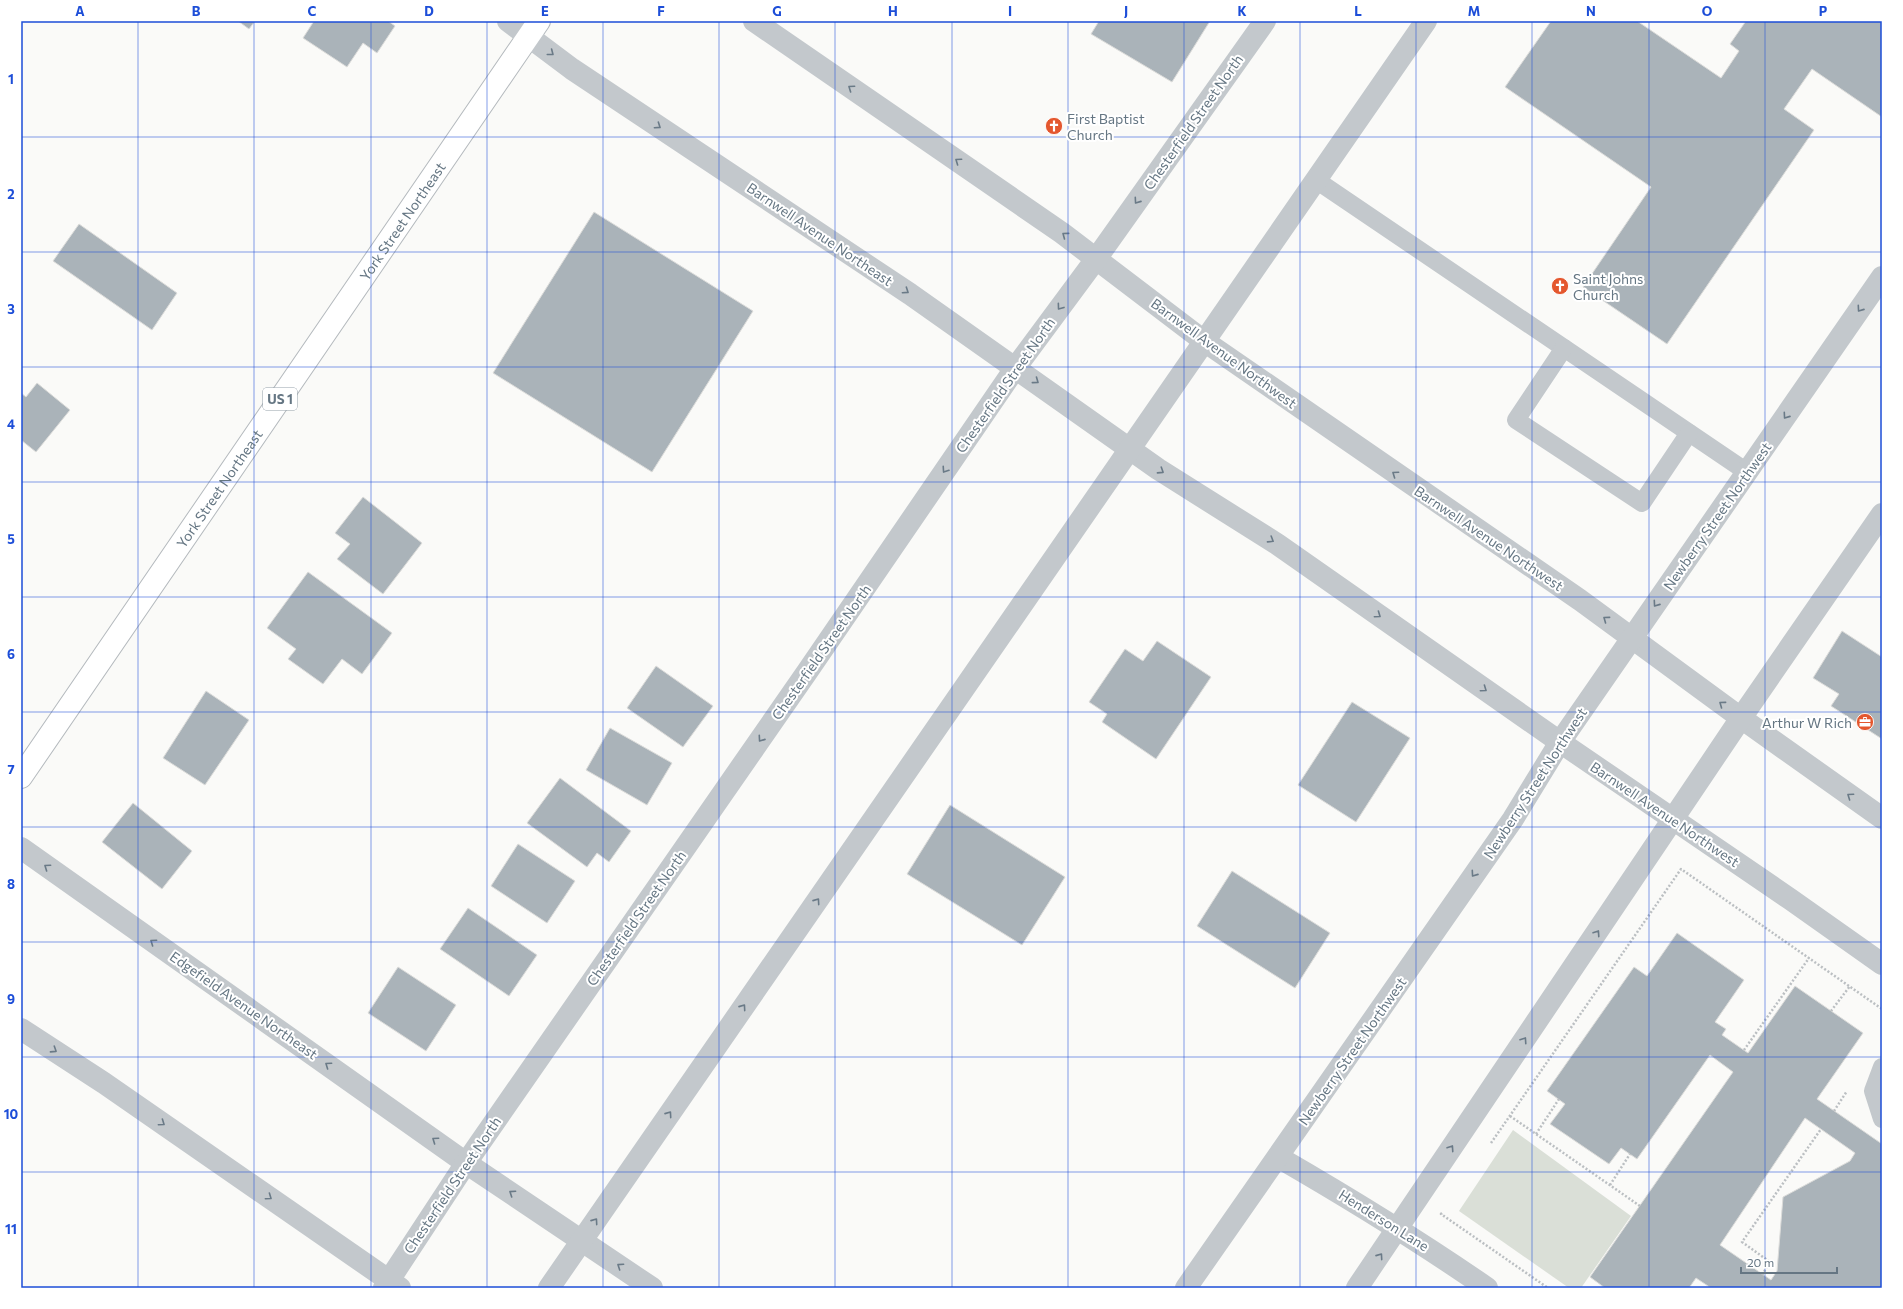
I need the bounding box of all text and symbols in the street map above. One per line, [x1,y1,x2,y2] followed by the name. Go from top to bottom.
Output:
[75,3,85,19] text: A
[192,3,201,19] text: B
[308,3,317,19] text: C
[424,3,434,19] text: D
[541,3,549,19] text: E
[657,3,665,19] text: F
[772,3,782,19] text: G
[888,3,898,19] text: H
[1008,3,1012,19] text: I
[1124,3,1128,19] text: J
[1237,3,1247,19] text: K
[1354,3,1362,19] text: L
[1468,3,1480,19] text: M
[1586,3,1596,19] text: N
[1702,3,1713,19] text: O
[1819,3,1828,19] text: P
[546,48,553,55] one-way arrow
[1140,51,1246,193] street label: Chesterfield Street North
[8,71,14,87] text: 1
[848,86,855,93] one-way arrow
[1067,110,1145,143] place label: First Baptist Church
[1044,116,1064,136] church icon: First Baptist Church
[654,122,661,129] one-way arrow
[356,158,449,283] street label: York Street Northeast
[955,159,962,166] one-way arrow
[744,179,896,289] street label: Barnwell Avenue Northeast
[7,186,15,202] text: 2
[1135,197,1142,204] one-way arrow
[1062,233,1069,240] one-way arrow
[1573,270,1643,303] place label: Saint Johns Church
[1550,276,1570,296] church icon: Saint Johns Church
[902,286,909,294] one-way arrow
[1148,294,1300,412] street label: Barnwell Avenue Northwest
[7,301,15,317] text: 3
[1058,302,1065,309] one-way arrow
[1858,305,1865,312] one-way arrow
[952,314,1058,456] street label: Chesterfield Street North
[1032,377,1039,384] one-way arrow
[263,388,297,410] road number: US 1
[1784,412,1791,419] one-way arrow
[7,416,15,432] text: 4
[172,426,265,551] street label: York Street Northeast
[1659,439,1775,593] street label: Newberry Street Northwest
[942,466,950,473] one-way arrow
[1157,466,1164,473] one-way arrow
[1392,472,1399,479] one-way arrow
[1411,482,1567,594] street label: Barnwell Avenue Northwest
[7,531,15,547] text: 5
[1267,535,1274,542] one-way arrow
[768,581,874,723] street label: Chesterfield Street North
[1653,600,1661,607] one-way arrow
[1374,610,1381,618] one-way arrow
[1603,617,1610,624] one-way arrow
[7,646,15,662] text: 6
[1480,684,1487,691] one-way arrow
[1719,702,1726,709] one-way arrow
[1480,704,1590,862] street label: Newberry Street Northwest
[1855,712,1875,732] office icon: Arthur W Rich
[1762,714,1852,731] place label: Arthur W Rich
[758,735,766,742] one-way arrow
[1587,758,1743,870] street label: Barnwell Avenue Northwest
[7,761,15,777] text: 7
[1847,793,1854,801] one-way arrow
[583,847,689,989] street label: Chesterfield Street North
[45,865,52,872] one-way arrow
[1472,870,1479,877] one-way arrow
[7,876,15,892] text: 8
[812,898,819,905] one-way arrow
[1592,930,1599,937] one-way arrow
[151,940,158,947] one-way arrow
[167,947,321,1063] street label: Edgefield Avenue Northeast
[1294,974,1410,1128] street label: Newberry Street Northwest
[7,991,15,1007] text: 9
[738,1005,745,1012] one-way arrow
[1519,1037,1527,1044] one-way arrow
[50,1046,57,1053] one-way arrow
[326,1063,333,1070] one-way arrow
[4,1106,19,1122] text: 10
[664,1112,671,1119] one-way arrow
[400,1113,504,1257] street label: Chesterfield Street North
[157,1118,164,1125] one-way arrow
[432,1138,439,1145] one-way arrow
[1446,1145,1453,1152] one-way arrow
[1336,1186,1432,1254] street label: Henderson Lane
[510,1191,517,1198] one-way arrow
[264,1192,271,1199] one-way arrow
[590,1219,597,1226] one-way arrow
[5,1221,17,1237] text: 11
[1741,1249,1837,1275] scale bar
[1375,1253,1383,1260] one-way arrow
[1747,1255,1774,1269] text: 20 m
[617,1263,624,1271] one-way arrow

